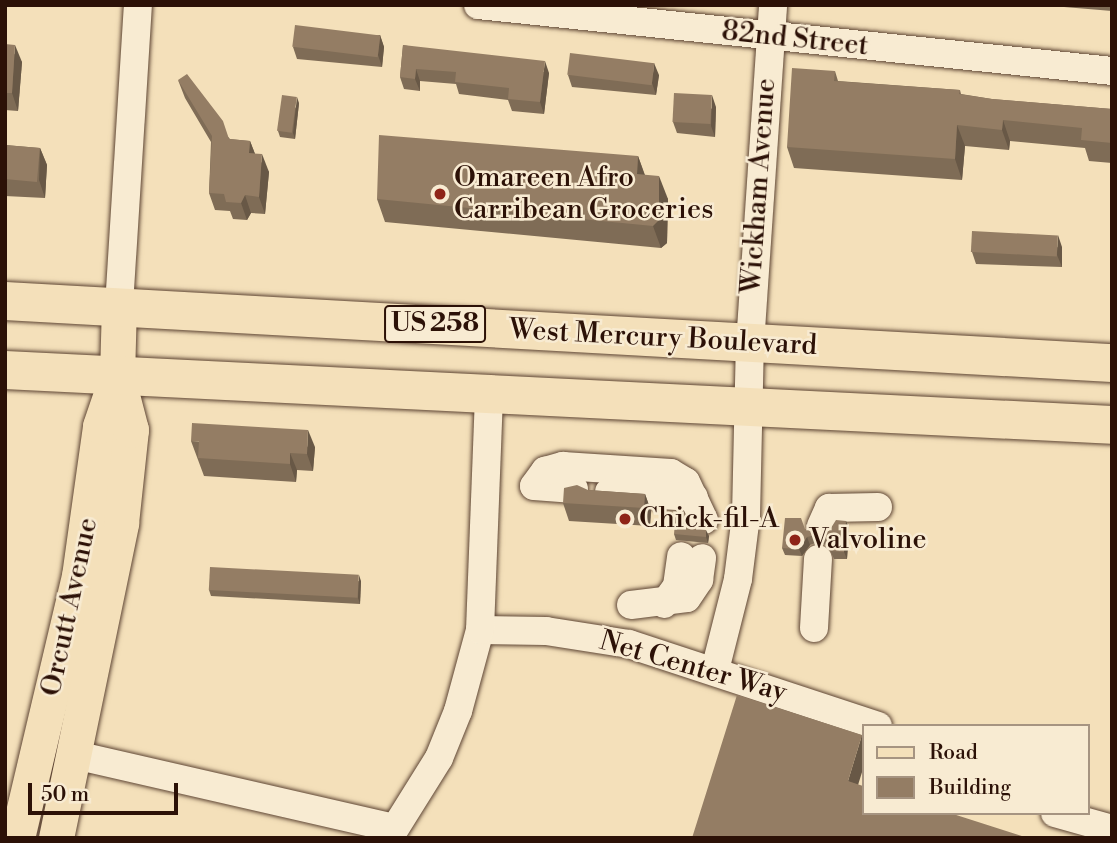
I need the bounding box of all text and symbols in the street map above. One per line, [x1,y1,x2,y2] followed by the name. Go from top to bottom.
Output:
[720,15,870,63] street label: 82nd Street
[735,77,783,295] street label: Wickham Avenue
[454,161,713,227] place label: Omareen Afro Carribean Groceries
[432,186,448,202] marker: Omareen Afro Carribean Groceries
[382,302,488,346] road number: US 258
[508,313,818,363] street label: West Mercury Boulevard
[639,502,779,536] place label: Chick-fil-A
[617,511,633,527] marker: Chick-fil-A
[35,515,105,699] street label: Orcutt Avenue
[809,523,927,557] place label: Valvoline
[787,532,803,548] marker: Valvoline
[595,624,791,710] street label: Net Center Way
[862,724,1089,815] legend
[929,740,978,766] text: Road
[32,770,182,814] scale bar
[929,775,1011,801] text: Building
[41,782,89,808] text: 50 m

